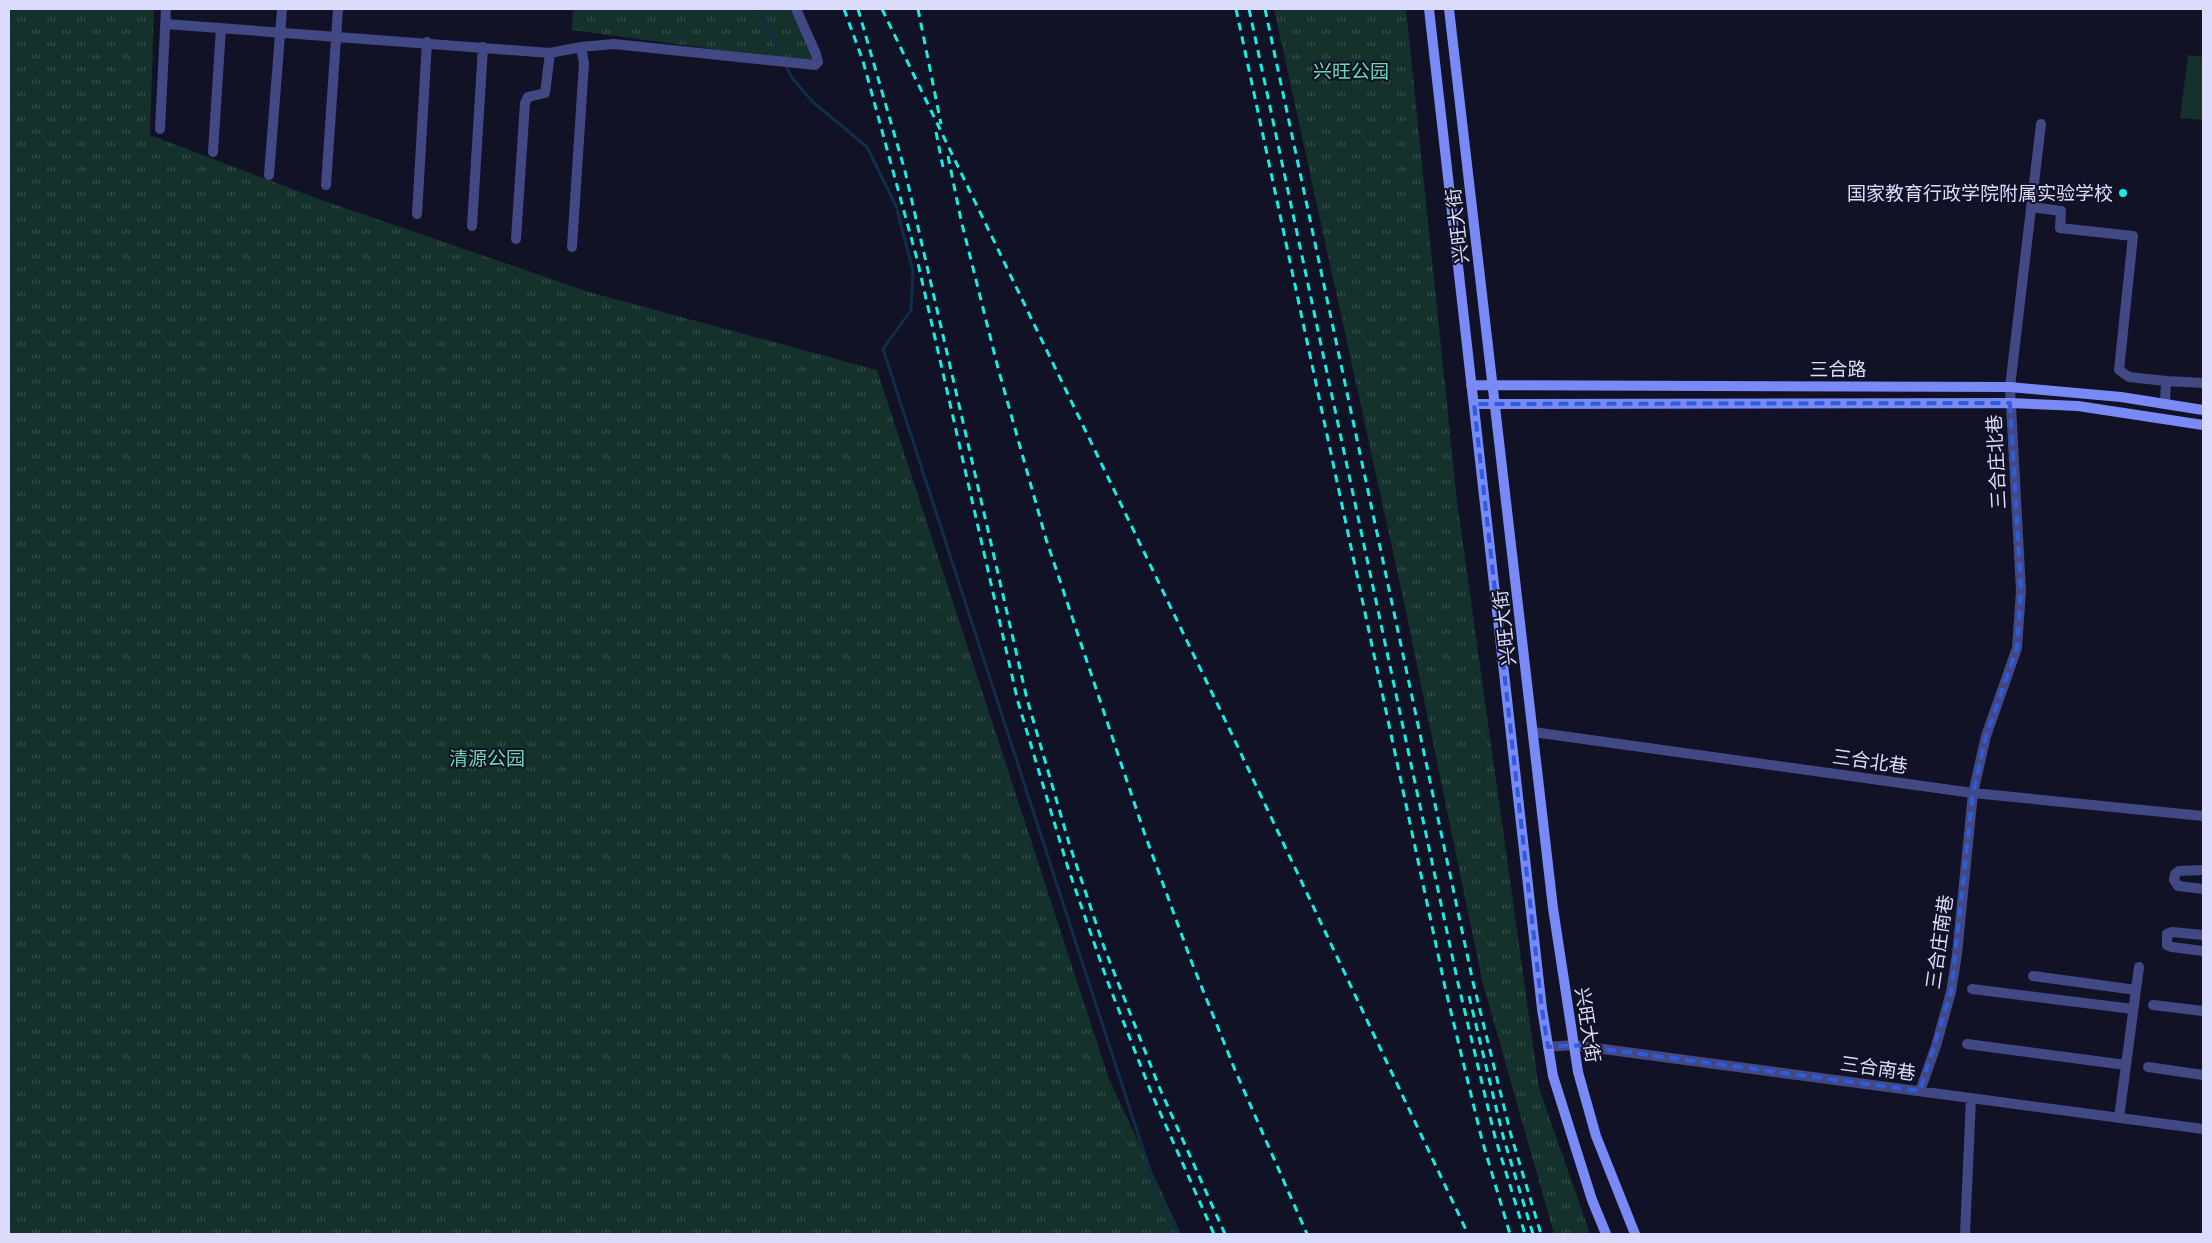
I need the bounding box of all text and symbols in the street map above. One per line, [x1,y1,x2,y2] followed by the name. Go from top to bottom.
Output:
[1313,62,1389,82] park label: 兴旺公园
[1847,183,2113,204] place label: 国家教育行政学院附属实验学校
[1443,187,1473,265] street label: 兴旺大街
[2117,187,2129,199] marker: 国家教育行政学院附属实验学校
[1809,359,1867,380] street label: 三合路
[1984,414,2009,510] street label: 三合庄北巷
[1490,589,1520,667] street label: 兴旺大街
[1831,746,1909,777] street label: 三合北巷
[449,749,525,769] park label: 清源公园
[1922,894,1957,991] street label: 三合庄南巷
[1571,986,1603,1064] street label: 兴旺大街
[1839,1053,1917,1084] street label: 三合南巷

